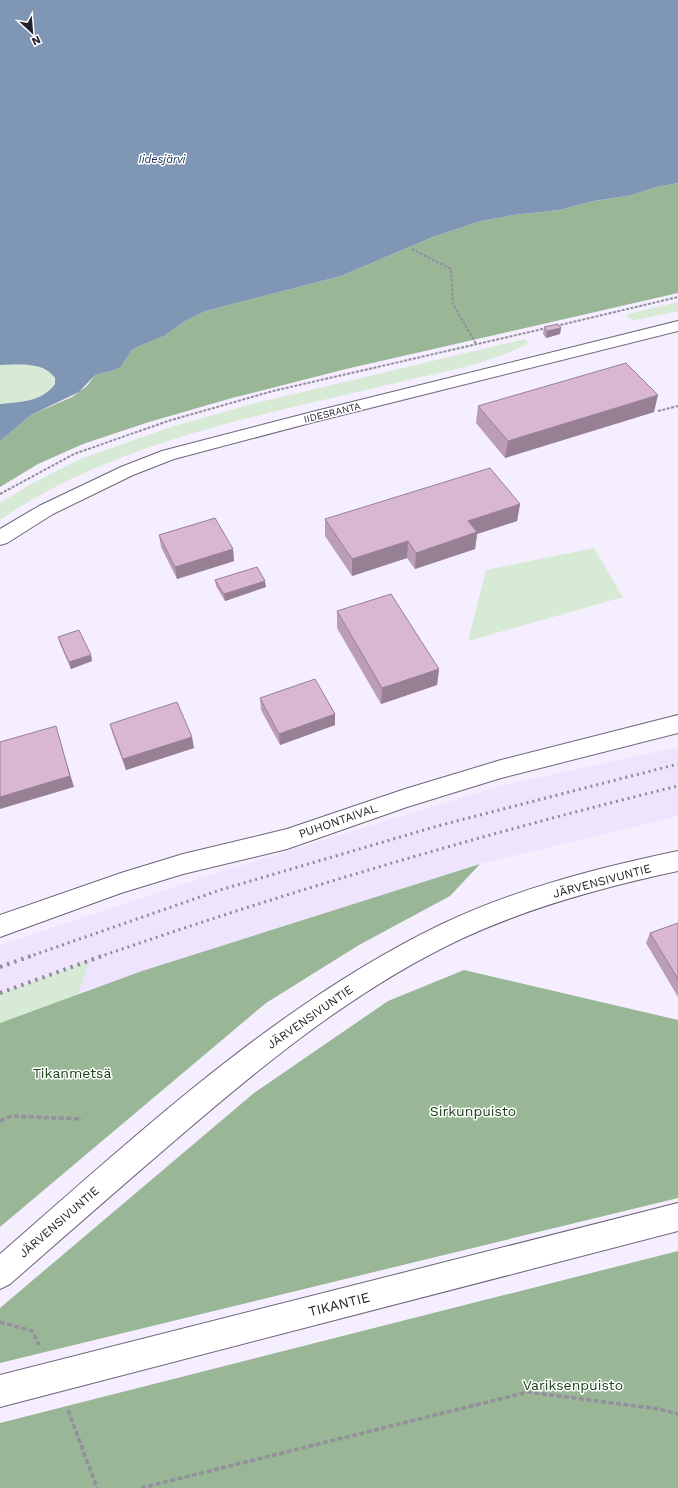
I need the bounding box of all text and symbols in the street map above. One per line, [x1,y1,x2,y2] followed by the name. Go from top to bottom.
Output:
[12,12,52,52] north arrow
[30,33,43,48] text: N
[139,153,187,166] water label: Iidesjärvi
[303,400,362,425] street label: IIDESRANTA
[297,801,379,841] street label: PUHONTAIVAL
[551,861,653,901] street label: JÄRVENSIVUNTIE
[265,982,356,1052] street label: JÄRVENSIVUNTIE
[33,1065,111,1081] park label: Tikanmetsä
[430,1103,516,1119] park label: Sirkunpuisto
[16,1183,102,1261] street label: JÄRVENSIVUNTIE
[307,1289,371,1319] street label: TIKANTIE
[523,1377,623,1393] park label: Variksenpuisto

